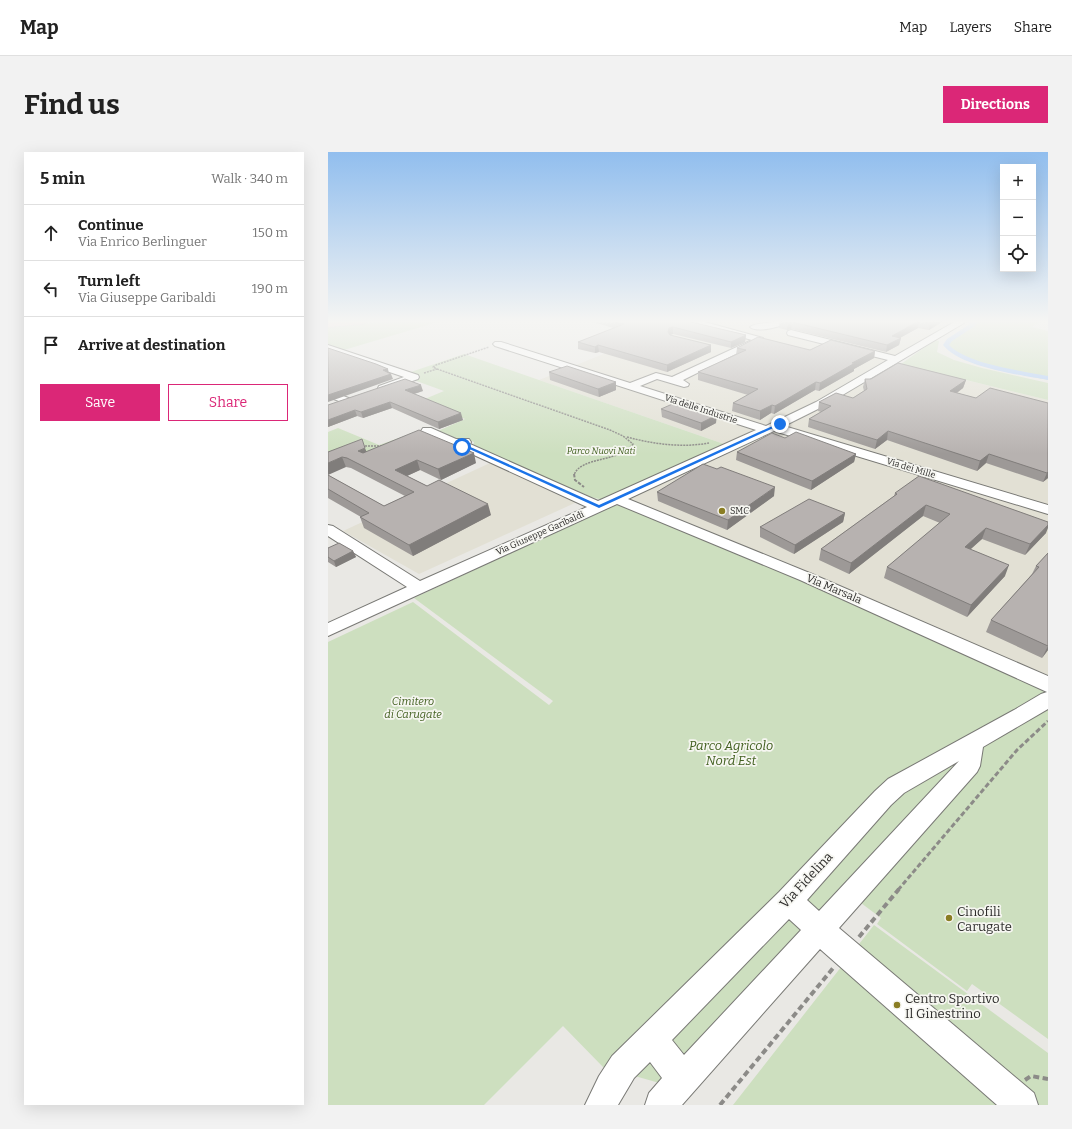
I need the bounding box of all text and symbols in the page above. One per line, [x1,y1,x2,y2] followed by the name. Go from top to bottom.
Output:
[20,16,59,39] text: Map
[899,19,927,36] text: Map
[949,19,992,36] text: Layers
[1014,19,1052,36] text: Share
[943,86,1048,123] button: Directions
[24,88,120,121] text: Find us
[1000,164,1036,272] map controls
[1000,164,1036,200] button: +
[40,168,85,189] text: 5 min
[211,171,288,186] text: Walk · 340 m
[1000,200,1036,236] button: −
[78,216,144,234] text: Continue
[40,222,62,244] icon: ahead
[252,225,288,240] text: 150 m
[78,234,207,249] text: Via Enrico Berlinguer
[1000,236,1036,272] button: locate
[78,272,140,290] text: Turn left
[40,278,62,300] icon: left
[252,281,288,296] text: 190 m
[78,290,216,305] text: Via Giuseppe Garibaldi
[40,334,62,356] icon: arrive
[78,336,225,354] text: Arrive at destination
[40,384,160,421] button: Save
[168,384,288,421] button: Share
[663,392,739,426] street label: Via delle Industrie
[771,415,789,433] route end
[453,438,471,456] route start
[567,446,636,456] park label: Parco Nuovi Nati
[885,456,937,480] street label: Via dei Mille
[717,506,727,516] marker: SMC
[730,506,749,516] place label: SMC
[494,509,586,557] street label: Via Giuseppe Garibaldi
[804,571,864,607] street label: Via Marsala
[384,695,442,721] park label: Cimitero di Carugate
[689,738,773,768] park label: Parco Agricolo Nord Est
[776,849,836,911] street label: Via Fidelina
[957,904,1012,934] place label: Cinofili Carugate
[944,913,954,923] marker: Cinofili Carugate
[905,991,999,1021] place label: Centro Sportivo Il Ginestrino
[892,1000,902,1010] marker: Centro Sportivo Il Ginestrino

